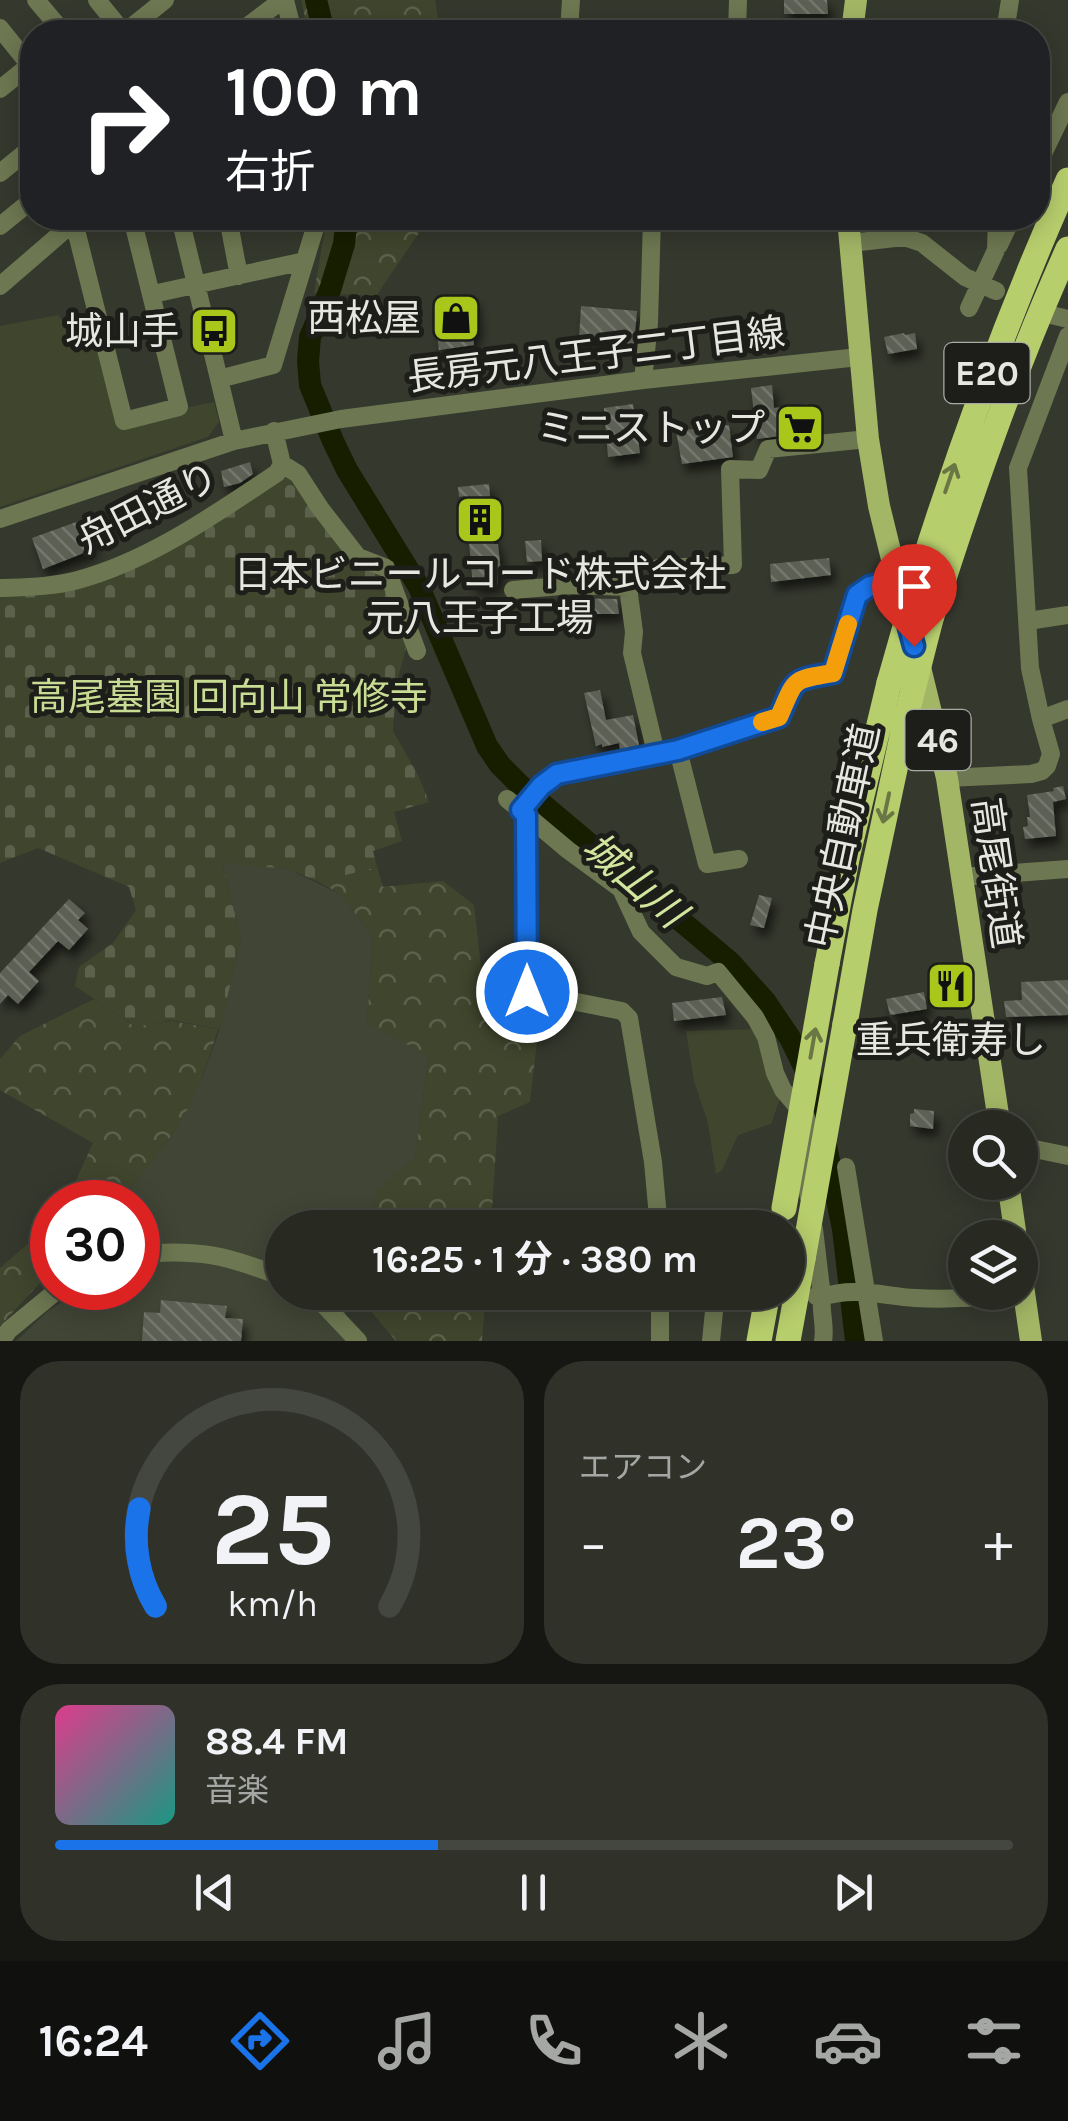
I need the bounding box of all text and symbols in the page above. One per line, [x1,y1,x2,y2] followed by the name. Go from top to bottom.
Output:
[225,51,423,133] text: 100 m
[60,60,190,190] icon: right
[225,146,315,198] text: 右折
[430,292,482,344] shop icon: 西松屋
[307,296,421,341] place label: 西松屋
[188,305,240,357] bus stop icon: 城山手
[65,309,179,354] place label: 城山手
[405,310,787,400] street label: 長房元八王子二丁目線
[944,343,1030,403] road number: E20
[774,402,826,454] supermarket icon: ミニストップ
[537,406,765,451] place label: ミニストップ
[70,453,226,563] street label: 舟田通り
[943,463,961,495] one-way arrow
[454,494,506,546] building icon: 日本ビニールコード株式会社 元八王子工場
[872,544,957,647] pin
[233,552,727,641] place label: 日本ビニールコード株式会社 元八王子工場
[887,559,942,614] icon: arrive
[30,675,428,720] park label: 高尾墓園 回向山 常修寺
[906,710,970,770] road number: 46
[797,720,889,952] street label: 中央自動車道
[876,791,895,823] one-way arrow
[963,795,1029,951] street label: 高尾街道
[573,823,698,940] water label: 城山川
[475,940,579,1044] position arrow
[925,960,977,1012] restaurant icon: 重兵衛寿し
[856,1018,1046,1063] place label: 重兵衛寿し
[804,1028,823,1060] one-way arrow
[948,1110,1038,1310] map controls
[948,1110,1038,1200] button: search
[30,1180,160,1310] speed limit sign: 30
[948,1220,1038,1310] button: layers
[372,1237,698,1282] text: 16:25 · 1 分 · 380 m
[579,1449,707,1486] text: エアコン
[210,1469,334,1590] text: 25
[735,1499,857,1587] text: 23°
[579,1511,608,1575] text: −
[984,1511,1013,1575] text: +
[227,1583,317,1625] text: km/h
[205,1719,349,1764] text: 88.4 FM
[205,1772,269,1809] text: 音楽
[187,1865,242,1920] icon: previous
[506,1865,561,1920] icon: pause
[826,1865,881,1920] icon: next
[225,2006,295,2076] icon: directions
[372,2006,442,2076] icon: music
[519,2006,589,2076] icon: phone
[666,2006,736,2076] icon: climate
[813,2006,883,2076] icon: car
[959,2006,1029,2076] icon: filters
[38,2015,148,2067] text: 16:24

